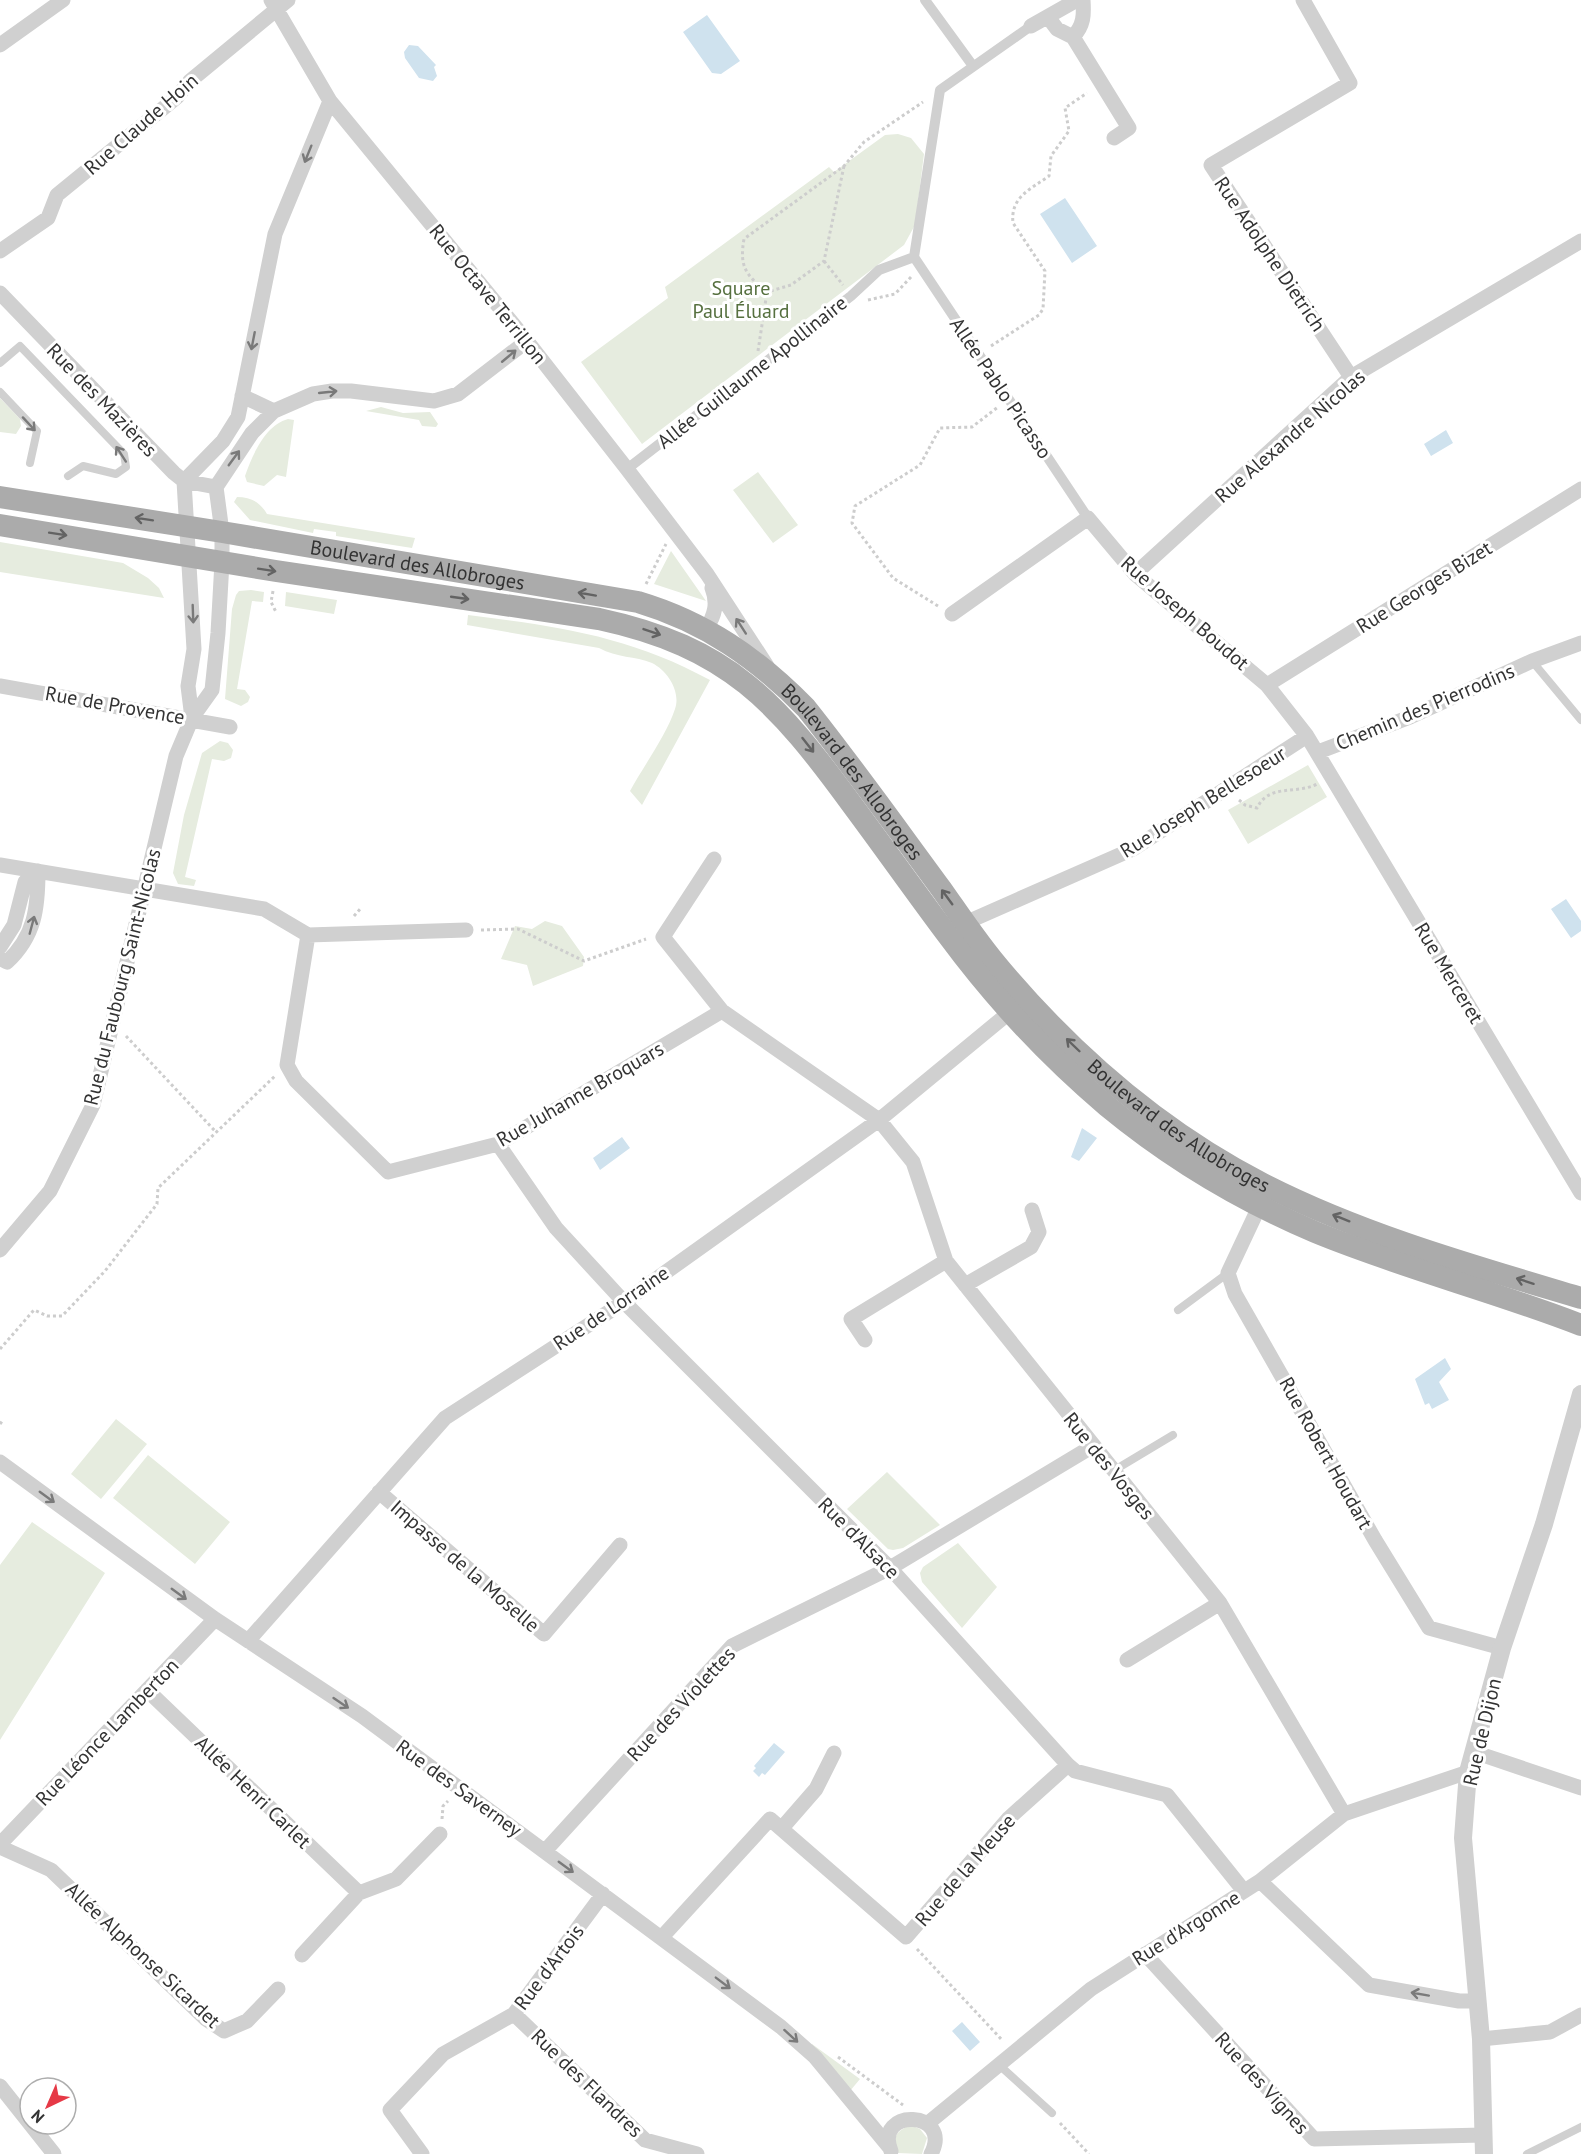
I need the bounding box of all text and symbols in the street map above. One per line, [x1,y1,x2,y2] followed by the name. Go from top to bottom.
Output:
[79,67,203,181] street label: Rue Claude Hoin
[302,145,313,163] one-way arrow
[1209,172,1331,336] street label: Rue Adolphe Dietrich
[424,219,552,369] street label: Rue Octave Terrillon
[692,275,790,324] park label: Square Paul Éluard
[652,290,852,454] street label: Allée Guillaume Apollinaire
[944,312,1058,464] street label: Allée Pablo Picasso
[247,331,259,350] one-way arrow
[41,338,163,462] street label: Rue des Mazières
[501,349,516,363] one-way arrow
[1209,364,1371,508] street label: Rue Alexandre Nicolas
[318,386,338,397] one-way arrow
[22,416,37,431] one-way arrow
[114,445,127,462] one-way arrow
[228,450,240,466] one-way arrow
[134,513,154,524] one-way arrow
[47,529,67,540] one-way arrow
[308,534,527,596] street label: Boulevard des Allobroges
[1351,535,1497,639] street label: Rue Georges Bizet
[1115,550,1255,676] street label: Rue Joseph Boudot
[257,564,277,575] one-way arrow
[578,588,598,599] one-way arrow
[450,593,470,604] one-way arrow
[188,604,199,624] one-way arrow
[735,618,747,635] one-way arrow
[642,628,661,639] one-way arrow
[1332,658,1518,756] street label: Chemin des Pierrodins
[776,678,929,865] street label: Boulevard des Allobroges
[43,680,187,730] street label: Rue de Provence
[801,737,814,753] one-way arrow
[1115,740,1291,864] street label: Rue Joseph Bellesoeur
[78,846,166,1108] street label: Rue du Faubourg Saint-Nicolas
[940,890,953,906] one-way arrow
[26,916,38,935] one-way arrow
[1409,918,1489,1028] street label: Rue Merceret
[492,1036,668,1152] street label: Rue Juhanne Broquars
[1065,1038,1080,1053] one-way arrow
[1082,1053,1274,1198] street label: Boulevard des Allobroges
[1332,1212,1350,1223] one-way arrow
[548,1260,674,1356] street label: Rue de Lorraine
[1516,1274,1535,1285] one-way arrow
[1273,1372,1379,1534] street label: Rue Robert Houdart
[1058,1407,1160,1525] street label: Rue des Vosges
[38,1491,54,1504] one-way arrow
[813,1492,905,1584] street label: Rue d'Alsace
[385,1494,545,1638] street label: Impasse de la Moselle
[171,1588,187,1600] one-way arrow
[621,1641,741,1767] street label: Rue des Violettes
[30,1653,184,1811] street label: Rue Léonce Lamberton
[1457,1676,1507,1788] street label: Rue de Dijon
[332,1697,349,1709] one-way arrow
[189,1730,317,1854] street label: Allée Henri Carlet
[391,1734,528,1843] street label: Rue des Saverney
[909,1808,1021,1932] street label: Rue de la Meuse
[558,1861,574,1873] one-way arrow
[60,1876,226,2034] street label: Allée Alphonse Sicardet
[1127,1884,1245,1972] street label: Rue d'Argonne
[508,1919,590,2015] street label: Rue d'Artois
[715,1976,731,1989] one-way arrow
[1410,1988,1430,1999] one-way arrow
[526,2023,648,2143] street label: Rue des Flandres
[1209,2026,1315,2140] street label: Rue des Vignes
[783,2029,798,2043] one-way arrow
[18,2076,78,2136] north arrow
[27,2106,48,2128] text: N

